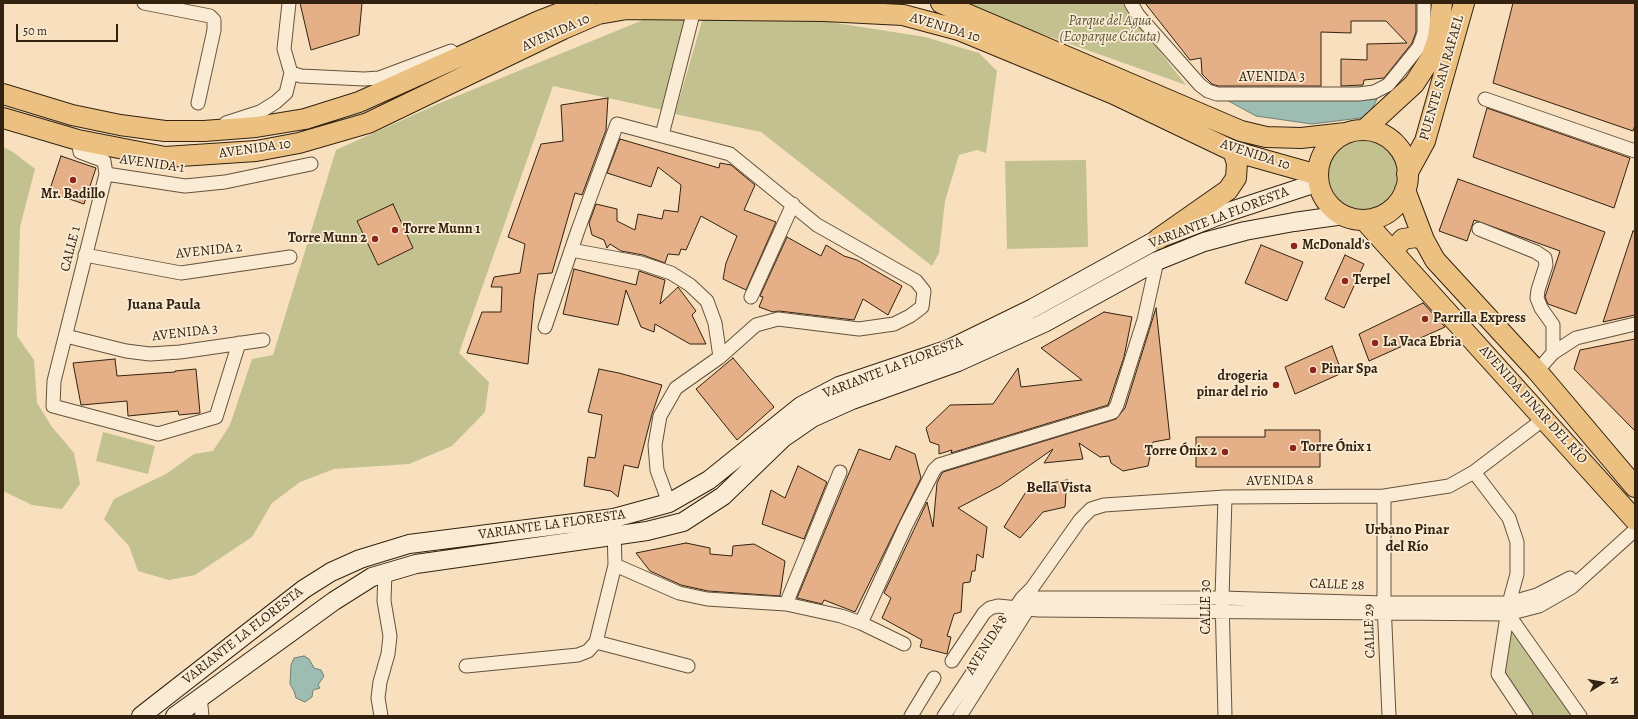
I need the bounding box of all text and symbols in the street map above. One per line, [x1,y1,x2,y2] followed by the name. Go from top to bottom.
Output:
[908,9,982,47] street label: AVENIDA 10
[520,11,592,55] street label: AVENIDA 10
[1416,13,1468,143] street label: PUENTE SAN RAFAEL
[1059,14,1161,46] park label: Parque del Agua (Ecoparque Cúcuta)
[18,16,120,42] scale bar
[23,23,47,39] text: 50 m
[1239,70,1305,86] street label: AVENIDA 3
[218,136,292,162] street label: AVENIDA 10
[1218,136,1292,174] street label: AVENIDA 10
[119,151,185,177] street label: AVENIDA 1
[68,175,78,185] marker: Mr. Badillo
[1147,184,1291,252] street label: VARIANTE LA FLORESTA
[41,187,105,203] place label: Mr. Badillo
[403,222,480,238] place label: Torre Munn 1
[57,224,85,274] street label: CALLE 1
[390,225,400,235] marker: Torre Munn 1
[288,231,367,247] place label: Torre Munn 2
[370,234,380,244] marker: Torre Munn 2
[1302,238,1370,254] place label: McDonald's
[175,239,243,263] street label: AVENIDA 2
[1289,241,1299,251] marker: McDonald's
[1353,273,1390,289] place label: Terpel
[1340,276,1350,286] marker: Terpel
[127,296,201,314] district label: Juana Paula
[1433,311,1526,327] place label: Parrilla Express
[1420,314,1430,324] marker: Parrilla Express
[151,321,219,345] street label: AVENIDA 3
[821,334,965,402] street label: VARIANTE LA FLORESTA
[1383,335,1461,351] place label: La Vaca Ebria
[1370,338,1380,348] marker: La Vaca Ebria
[1475,342,1591,468] street label: AVENIDA PINAR DEL RÍO
[1321,362,1378,378] place label: Pinar Spa
[1308,365,1318,375] marker: Pinar Spa
[1196,369,1268,402] place label: drogeria pinar del rio
[1271,380,1281,390] marker: drogeria pinar del rio
[1301,440,1372,456] place label: Torre Ónix 1
[1288,443,1298,453] marker: Torre Ónix 1
[1145,444,1217,460] place label: Torre Ónix 2
[1220,447,1230,457] marker: Torre Ónix 2
[1246,472,1314,490] street label: AVENIDA 8
[1026,479,1092,497] district label: Bella Vista
[477,506,627,544] street label: VARIANTE LA FLORESTA
[1365,521,1449,556] district label: Urbano Pinar del Río
[1309,576,1365,594] street label: CALLE 28
[1199,580,1215,634] street label: CALLE 30
[179,584,307,688] street label: VARIANTE LA FLORESTA
[1361,603,1379,659] street label: CALLE 29
[962,612,1012,678] street label: AVENIDA 8
[1582,663,1622,703] north arrow
[1606,675,1622,686] text: N

